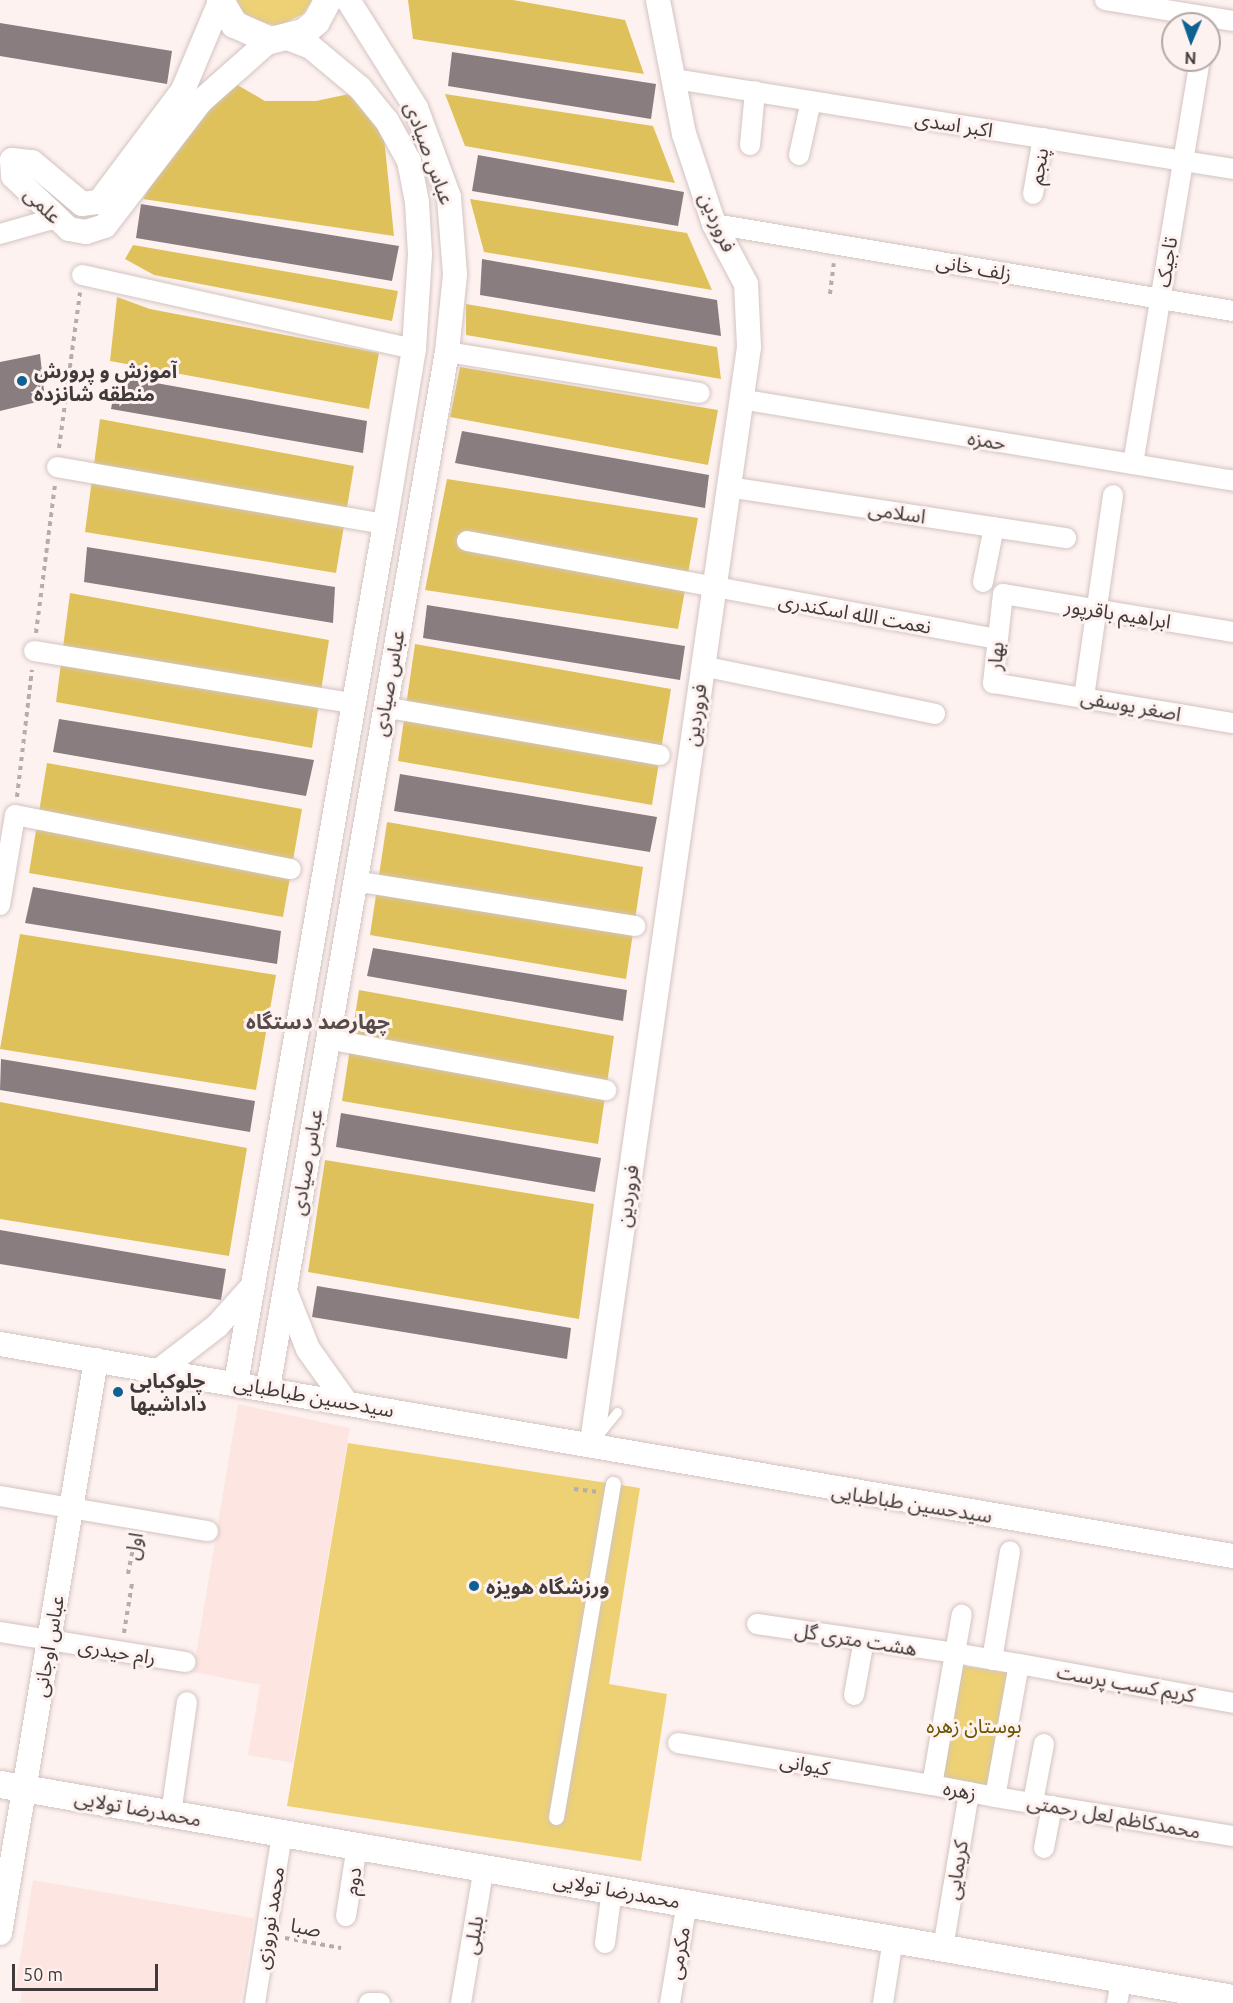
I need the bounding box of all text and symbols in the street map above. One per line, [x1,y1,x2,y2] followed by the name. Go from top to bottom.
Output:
[1161,12,1221,72] north arrow
[1184,49,1197,67] text: N
[400,98,460,208] street label: عباس صیادی
[913,106,995,142] street label: اکبر اسدی
[1023,146,1053,186] street label: پنجم
[19,182,67,228] street label: علمی
[694,188,742,256] street label: فروردین
[1150,235,1182,289] street label: تاجیک
[934,249,1014,285] street label: زلف خانی
[34,358,177,405] place label: آموزش و پرورش منطقه شانزده
[15,374,29,388] marker: آموزش و پرورش منطقه شانزده
[966,425,1008,455] street label: حمزه
[867,496,927,528] street label: اسلامی
[777,588,933,638] street label: نعمت الله اسکندری
[1063,593,1173,633] street label: ابراهیم باقرپور
[367,628,409,738] street label: عباس صیادی
[982,641,1008,671] street label: بهار
[679,682,711,748] street label: فروردین
[1079,684,1183,726] street label: اصغر یوسفی
[246,1008,390,1034] district label: چهارصد دستگاه
[285,1107,327,1217] street label: عباس صیادی
[611,1163,643,1229] street label: فروردین
[130,1368,207,1415] place label: چلوکبابی داداشیها
[232,1370,396,1422] street label: سیدحسین طباطبایی
[111,1385,125,1399] marker: چلوکبابی داداشیها
[830,1478,994,1528] street label: سیدحسین طباطبایی
[119,1530,147,1562] street label: اول
[486,1574,609,1598] place label: ورزشگاه هویزه
[467,1579,481,1593] marker: ورزشگاه هویزه
[27,1593,69,1699] street label: عباس اوجانی
[793,1617,919,1661] street label: هشت متری گل
[76,1633,158,1669] street label: رام حیدری
[1055,1659,1197,1707] street label: کریم کسب پرست
[926,1713,1022,1737] park label: بوستان زهره
[778,1748,832,1780] street label: کیوانی
[942,1775,978,1805] street label: زهره
[73,1785,203,1831] street label: محمدرضا تولایی
[1025,1789,1203,1843] street label: محمدکاظم لعل رحمتی
[939,1839,973,1901] street label: کریمایی
[249,1865,289,1971] street label: محمد نوروزی
[338,1865,366,1897] street label: دوم
[552,1867,682,1913] street label: محمدرضا تولایی
[289,1913,323,1941] street label: صبا
[458,1914,488,1956] street label: بلبلی
[662,1925,694,1981] street label: مکرمی
[15,1952,160,1990] scale bar
[23,1964,63,1984] text: 50 m

